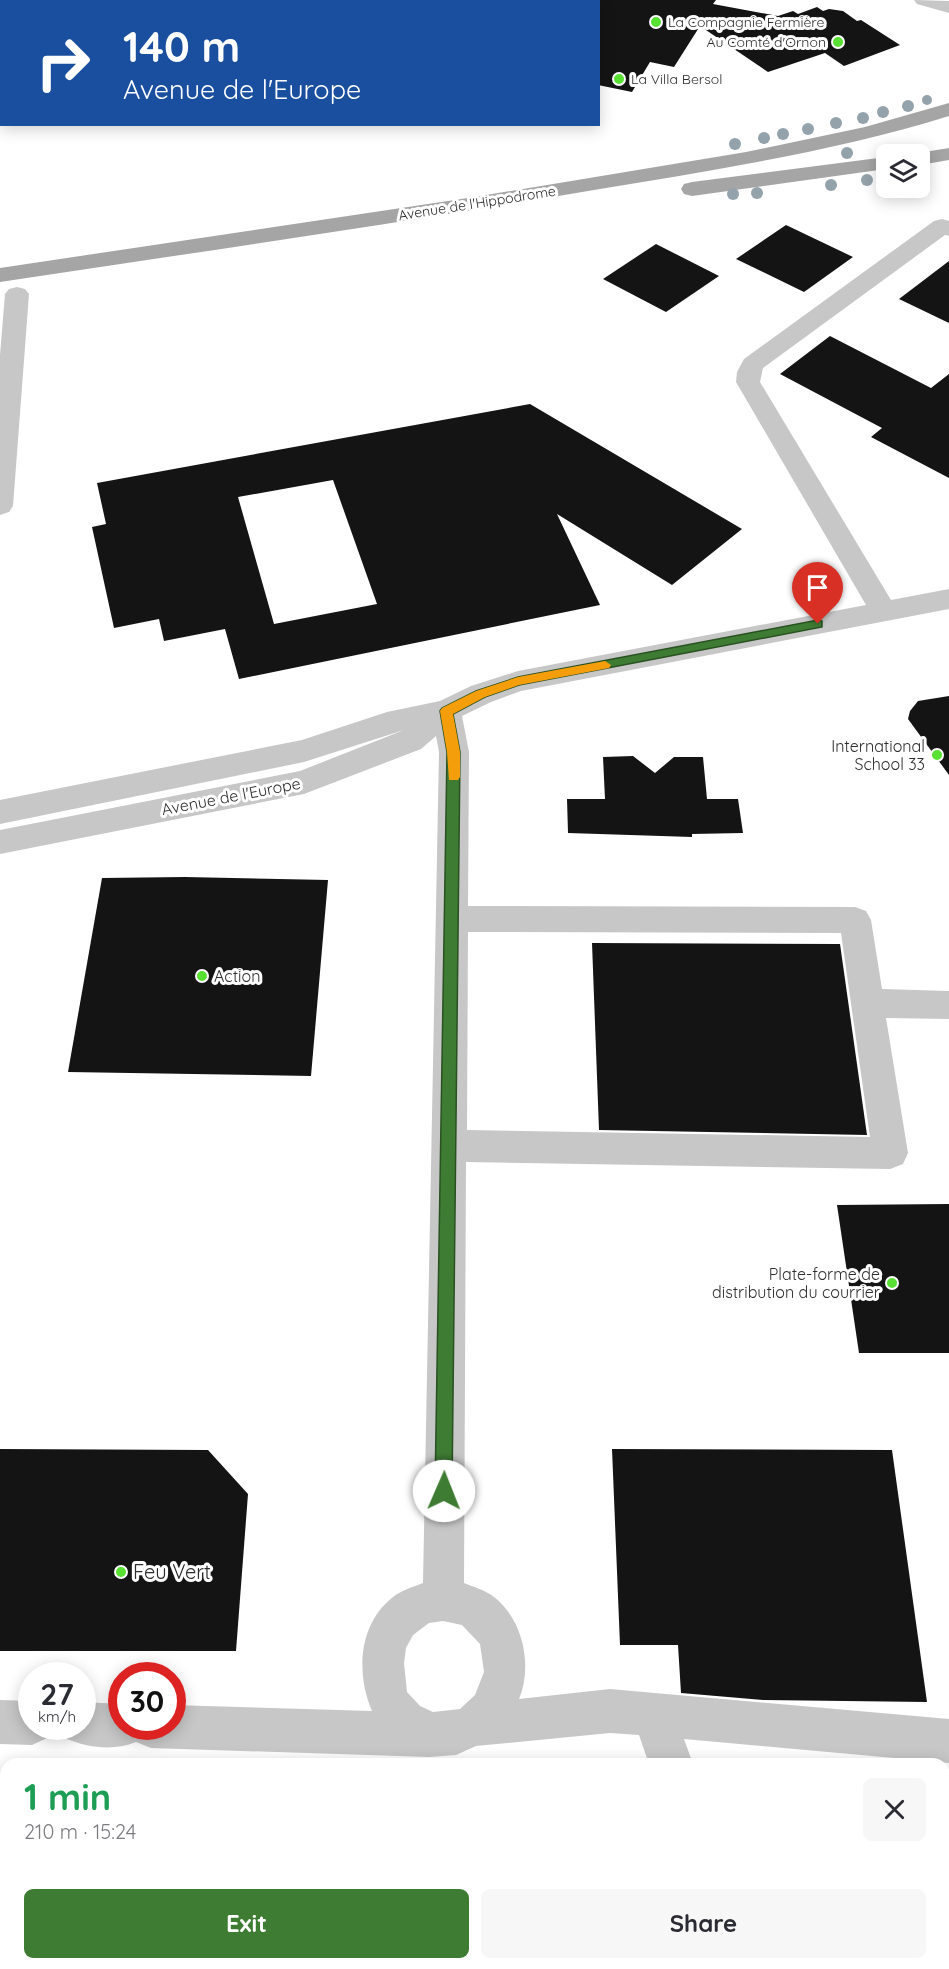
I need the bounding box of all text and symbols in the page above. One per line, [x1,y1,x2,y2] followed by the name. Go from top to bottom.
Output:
[668,13,824,31] place label: La Compagnie Fermière
[649,15,663,29] marker: La Compagnie Fermière
[123,20,240,73] text: 140 m
[24,24,102,102] icon: right
[707,33,826,51] place label: Au Comté d'Ornon
[831,35,845,49] marker: Au Comté d'Ornon
[631,70,722,88] place label: La Villa Bersol
[123,72,361,106] text: Avenue de l'Europe
[612,72,626,86] marker: La Villa Bersol
[876,144,930,198] map controls
[876,144,930,198] button: layers
[397,182,557,224] street label: Avenue de l'Hippodrome
[792,562,843,624] pin
[801,571,834,604] icon: arrive
[831,736,925,774] place label: International School 33
[930,748,944,762] marker: International School 33
[160,773,302,819] street label: Avenue de l'Europe
[214,966,260,986] place label: Action
[195,969,209,983] marker: Action
[712,1264,880,1302] place label: Plate-forme de distribution du courrier
[885,1276,899,1290] marker: Plate-forme de distribution du courrier
[412,1459,476,1523] position arrow
[133,1559,211,1584] place label: Feu Vert
[114,1565,128,1579] marker: Feu Vert
[108,1662,186,1740] speed limit sign: 30
[40,1675,74,1713] text: 27
[38,1707,76,1726] text: km/h
[24,1774,111,1819] text: 1 min
[863,1778,926,1841] button: close
[24,1819,136,1844] text: 210 m · 15:24
[24,1889,469,1958] button: Exit
[481,1889,926,1958] button: Share

